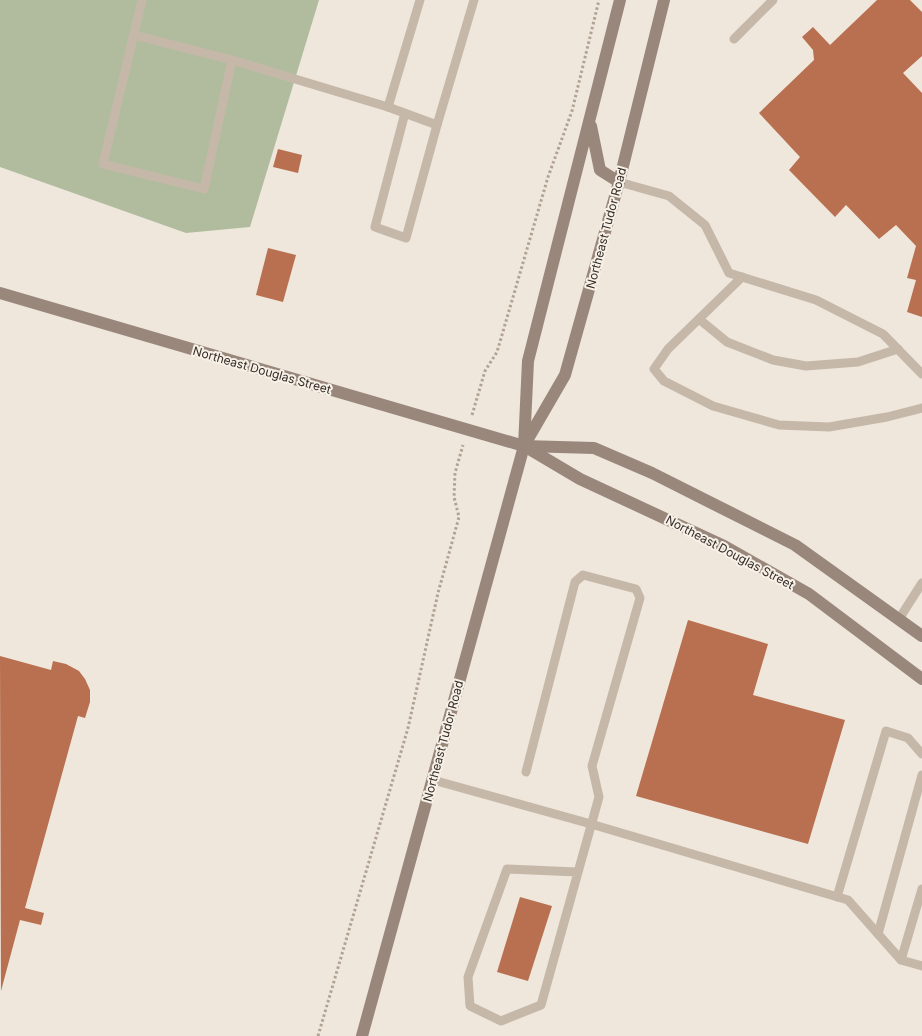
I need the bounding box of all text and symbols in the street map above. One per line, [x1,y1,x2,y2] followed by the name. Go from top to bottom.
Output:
[583,166,629,290] street label: Northeast Tudor Road
[191,343,333,397] street label: Northeast Douglas Street
[663,512,797,592] street label: Northeast Douglas Street
[420,679,466,803] street label: Northeast Tudor Road

